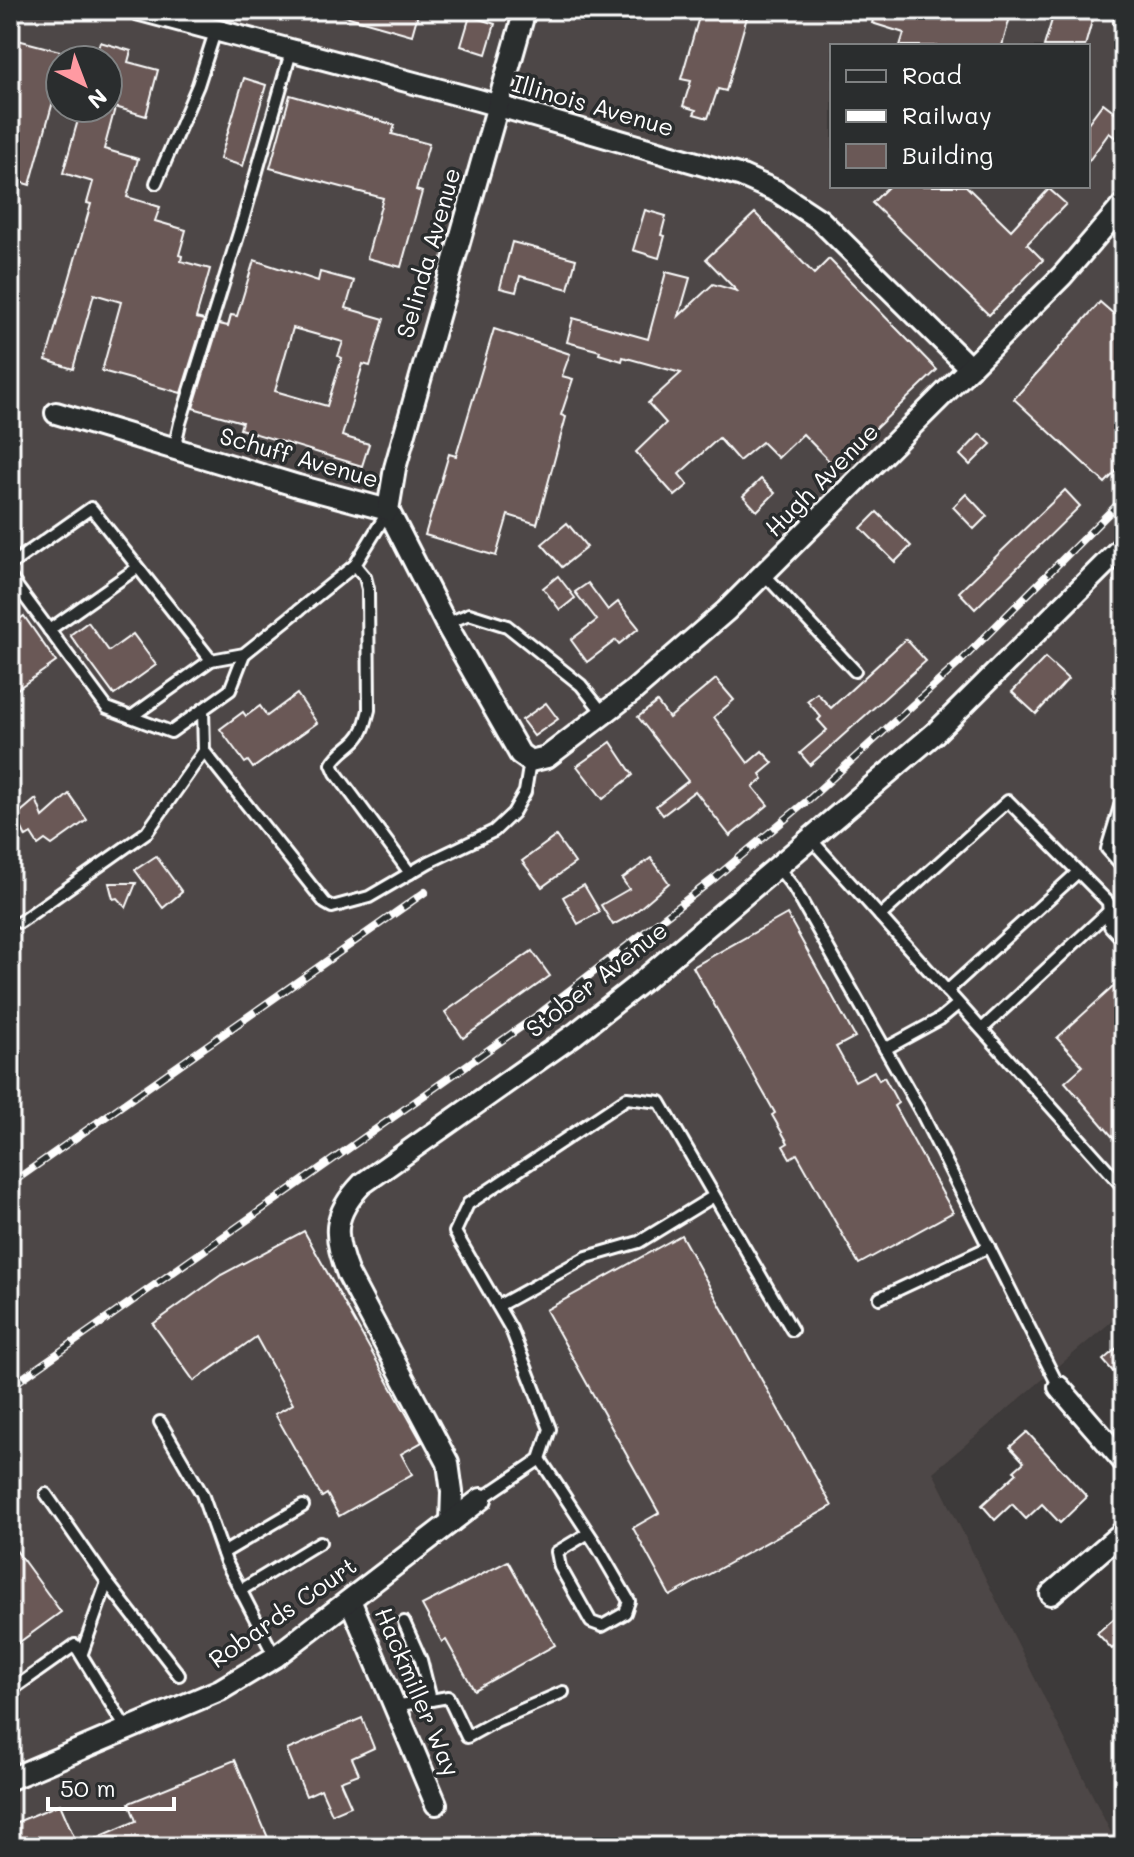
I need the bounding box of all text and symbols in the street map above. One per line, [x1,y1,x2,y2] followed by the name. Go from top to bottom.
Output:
[44,44,124,124] north arrow
[830,44,1090,188] legend
[902,59,962,90] text: Road
[509,67,678,142] street label: Illinois Avenue
[82,83,114,116] text: N
[902,99,992,130] text: Railway
[902,139,993,170] text: Building
[388,164,467,341] street label: Selinda Avenue
[758,416,884,542] street label: Hugh Avenue
[216,419,382,494] street label: Schuff Avenue
[519,914,673,1044] street label: Stober Avenue
[202,1549,362,1674] street label: Robards Court
[369,1602,468,1781] street label: Hackmiller Way
[48,1761,174,1811] scale bar
[60,1772,116,1803] text: 50 m

